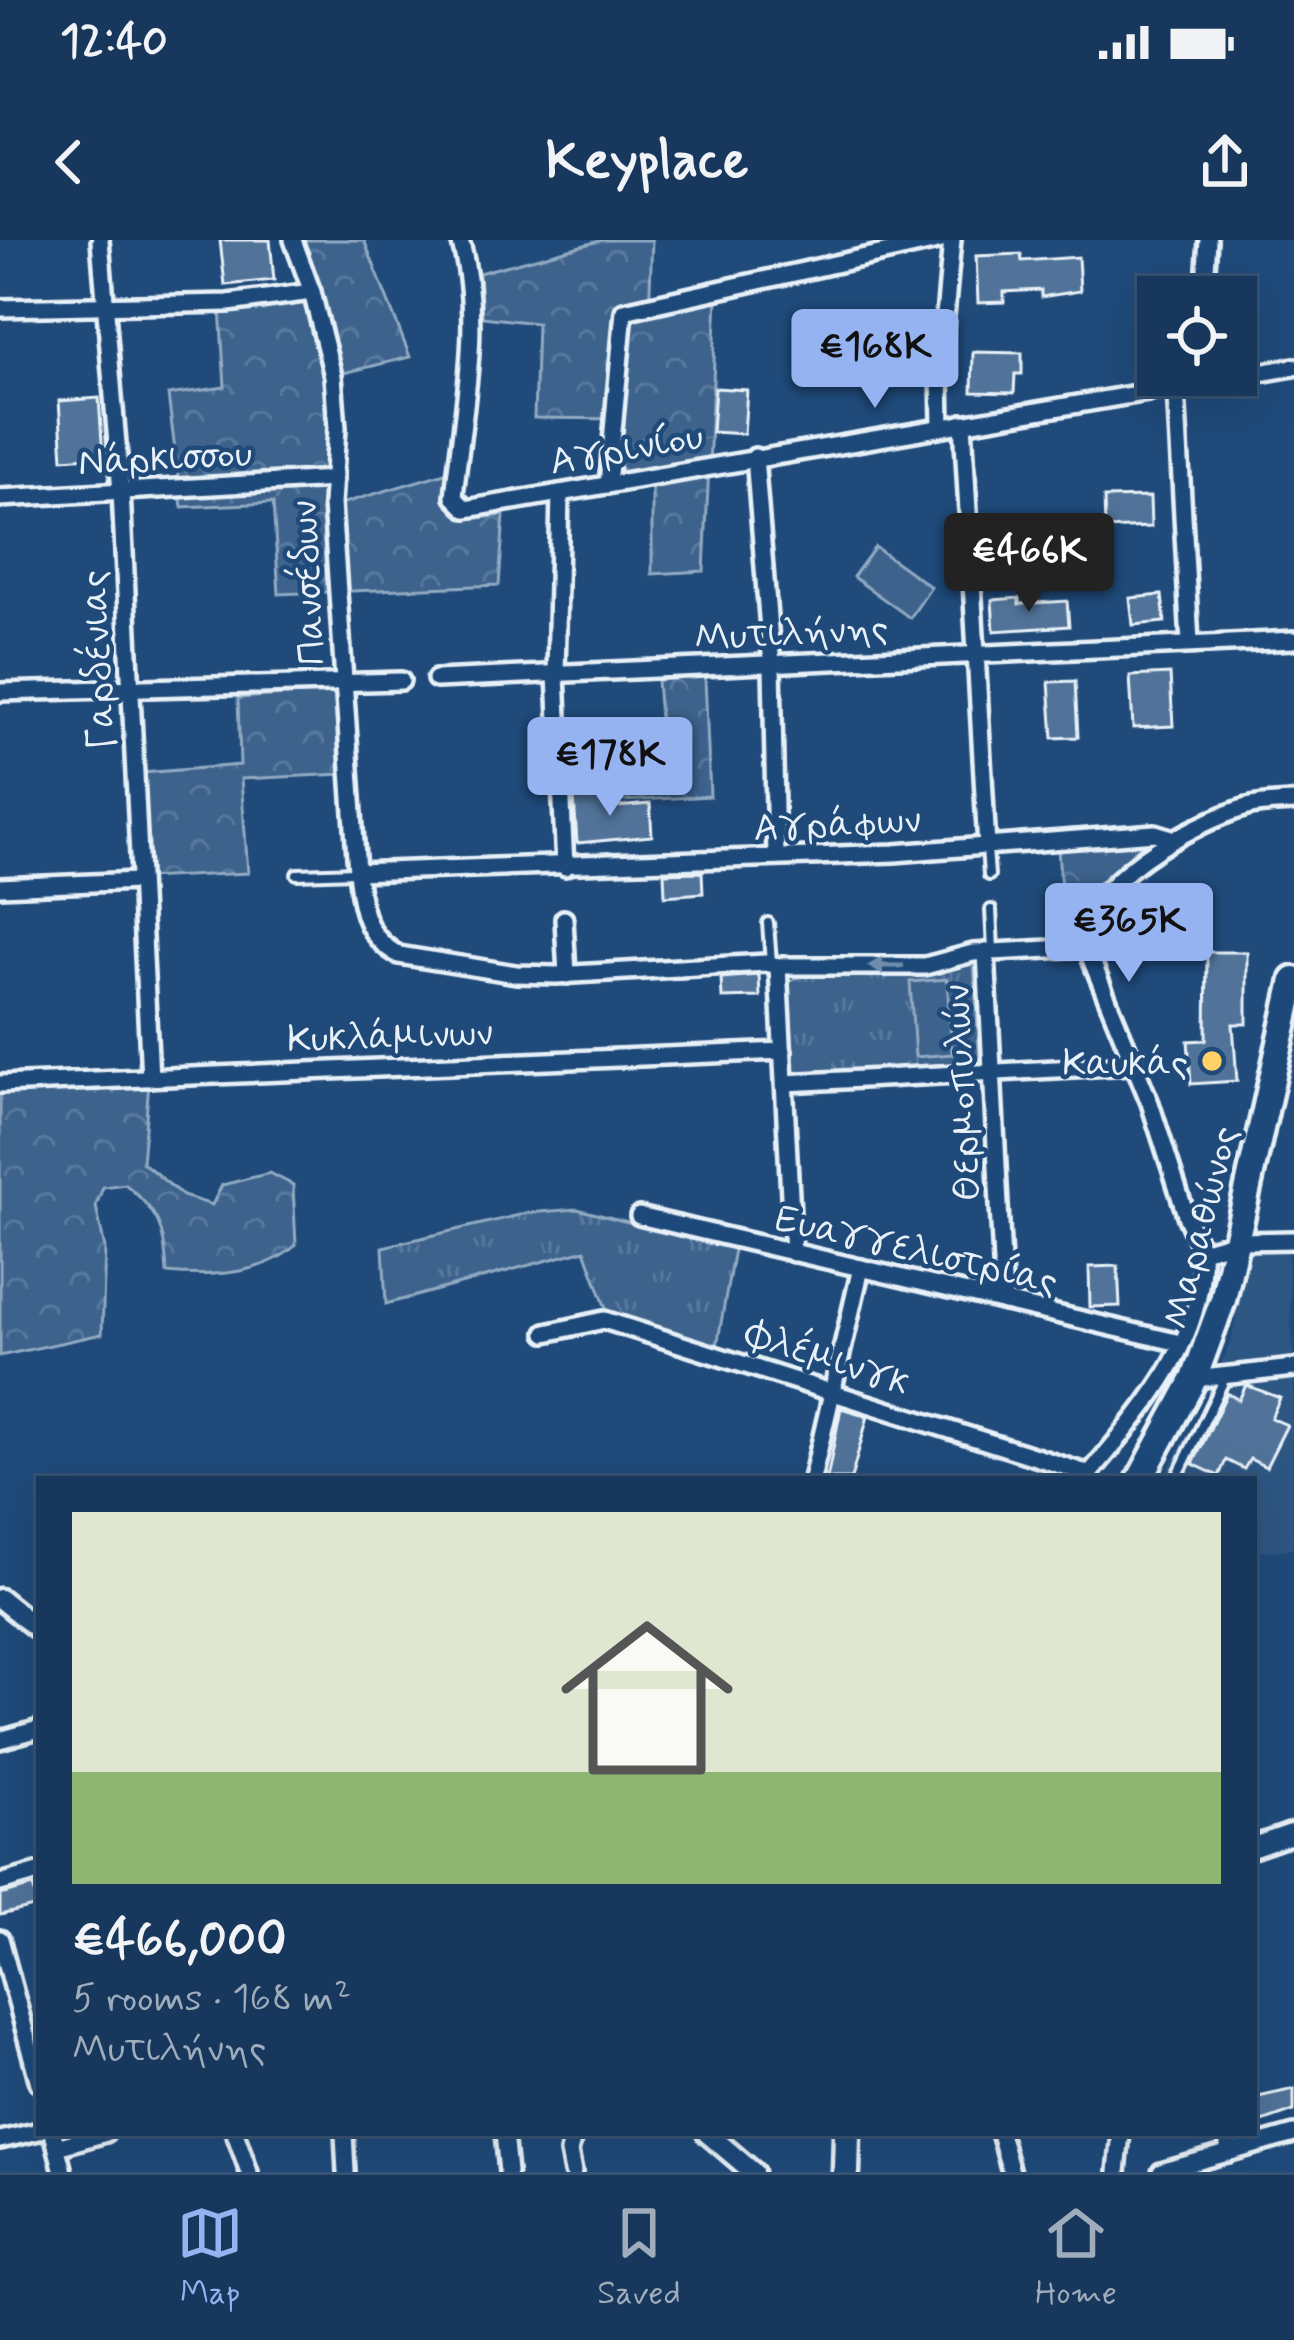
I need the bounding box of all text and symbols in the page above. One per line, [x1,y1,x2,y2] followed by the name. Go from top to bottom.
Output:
[60,13,168,72] text: 12:40
[546,127,748,198] text: Keyplace
[36,129,102,195] icon: back
[1192,129,1258,195] icon: share
[1137,276,1257,396] map controls
[1137,276,1257,396] button: locate
[791,309,959,411] pin: €168K
[818,322,932,373] text: €168K
[546,412,707,489] street label: Αγρινίου
[77,429,254,490] street label: Νάρκισσου
[280,499,339,667] street label: Πανσέδων
[945,513,1113,615] pin: €466K
[971,526,1087,577] text: €466K
[69,569,130,751] street label: Γαρδένιας
[693,604,890,665] street label: Μυτιλήνης
[526,717,694,819] pin: €178K
[554,730,666,781] text: €178K
[752,796,922,855] street label: Αγράφων
[1045,883,1213,985] pin: €365K
[1072,896,1186,947] text: €365K
[866,956,904,976] one-way arrow
[932,983,995,1203] street label: Θερμοπυλών
[286,1008,494,1067] street label: Κυκλάμινων
[1062,1039,1188,1090] place label: Καυκάς
[1199,1048,1225,1074] marker: Καυκάς
[1153,1121,1252,1335] street label: Μαραθώνος
[770,1194,1063,1309] street label: Ευαγγελιστρίας
[737,1308,915,1410] street label: Φλέμινγκ
[539,1590,755,1806] icon: home
[72,1908,287,1974] text: €466,000
[72,1974,351,2025] text: 5 rooms · 168 m²
[72,2025,266,2076] text: Μυτιλήνης
[177,2200,243,2316] tab: Map
[597,2200,681,2316] tab: Saved
[1035,2200,1117,2316] tab: Home

